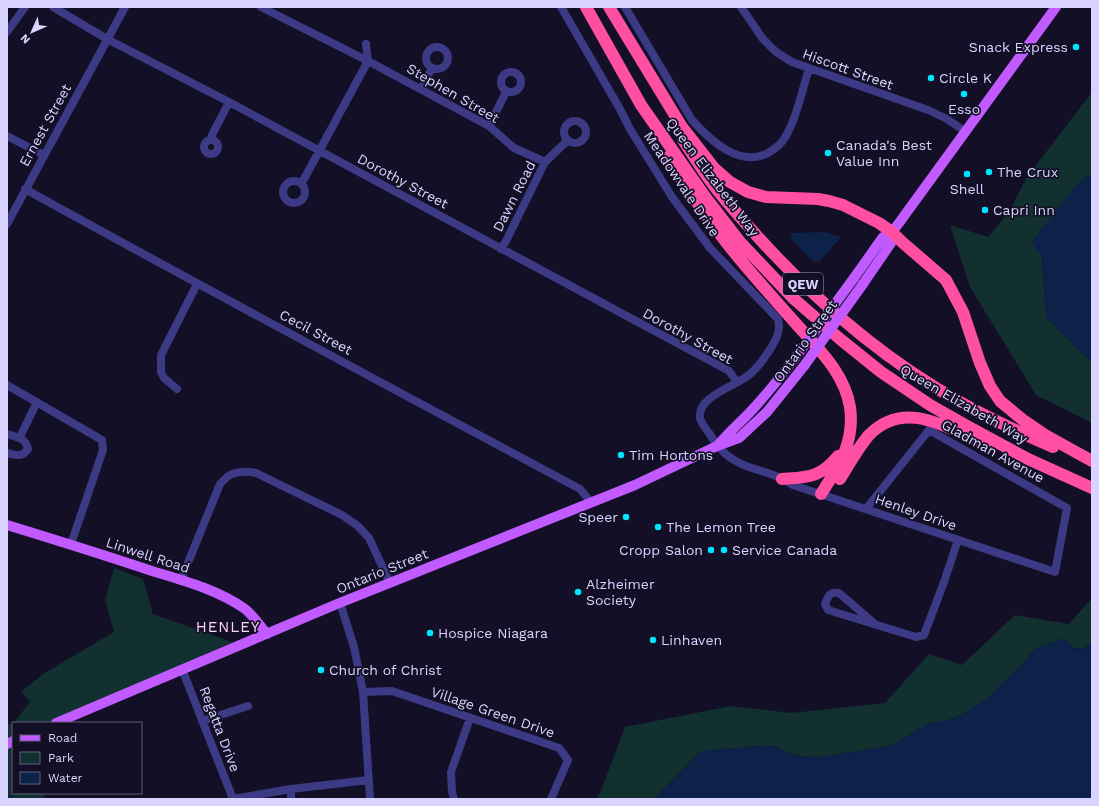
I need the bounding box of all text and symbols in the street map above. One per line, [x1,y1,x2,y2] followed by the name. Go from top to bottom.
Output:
[12,12,52,52] north arrow
[18,31,33,46] text: N
[969,39,1068,55] place label: Snack Express
[1071,42,1081,52] marker: Snack Express
[801,45,896,93] street label: Hiscott Street
[404,60,502,126] street label: Stephen Street
[939,70,992,86] place label: Circle K
[926,73,936,83] marker: Circle K
[16,81,74,169] street label: Ernest Street
[959,89,969,99] marker: Esso
[948,101,980,117] place label: Esso
[663,115,763,240] street label: Queen Elizabeth Way
[641,128,723,240] street label: Meadowvale Drive
[836,137,932,169] place label: Canada's Best Value Inn
[823,148,833,158] marker: Canada's Best Value Inn
[355,150,451,212] street label: Dorothy Street
[489,158,539,234] street label: Dawn Road
[997,164,1058,180] place label: The Crux
[984,167,994,177] marker: The Crux
[962,169,972,179] marker: Shell
[950,181,985,197] place label: Shell
[993,202,1055,218] place label: Capri Inn
[980,205,990,215] marker: Capri Inn
[783,273,823,295] road number: QEW
[770,297,840,385] street label: Ontario Street
[640,305,736,367] street label: Dorothy Street
[277,306,355,358] street label: Cecil Street
[898,361,1031,447] street label: Queen Elizabeth Way
[939,416,1047,486] street label: Gladman Avenue
[629,447,713,463] place label: Tim Hortons
[616,450,626,460] marker: Tim Hortons
[873,491,959,533] street label: Henley Drive
[578,509,618,525] place label: Speer
[621,512,631,522] marker: Speer
[666,519,776,535] place label: The Lemon Tree
[653,522,663,532] marker: The Lemon Tree
[104,534,192,576] street label: Linwell Road
[619,542,703,558] place label: Cropp Salon
[732,542,837,558] place label: Service Canada
[334,545,430,597] street label: Ontario Street
[706,545,716,555] marker: Cropp Salon
[719,545,729,555] marker: Service Canada
[586,576,655,608] place label: Alzheimer Society
[573,587,583,597] marker: Alzheimer Society
[196,618,260,636] district label: HENLEY
[438,625,548,641] place label: Hospice Niagara
[425,628,435,638] marker: Hospice Niagara
[661,632,722,648] place label: Linhaven
[648,635,658,645] marker: Linhaven
[329,662,442,678] place label: Church of Christ
[316,665,326,675] marker: Church of Christ
[429,683,557,741] street label: Village Green Drive
[196,684,244,774] street label: Regatta Drive
[12,722,142,794] legend
[48,731,77,745] text: Road
[48,751,74,765] text: Park
[48,771,83,785] text: Water

